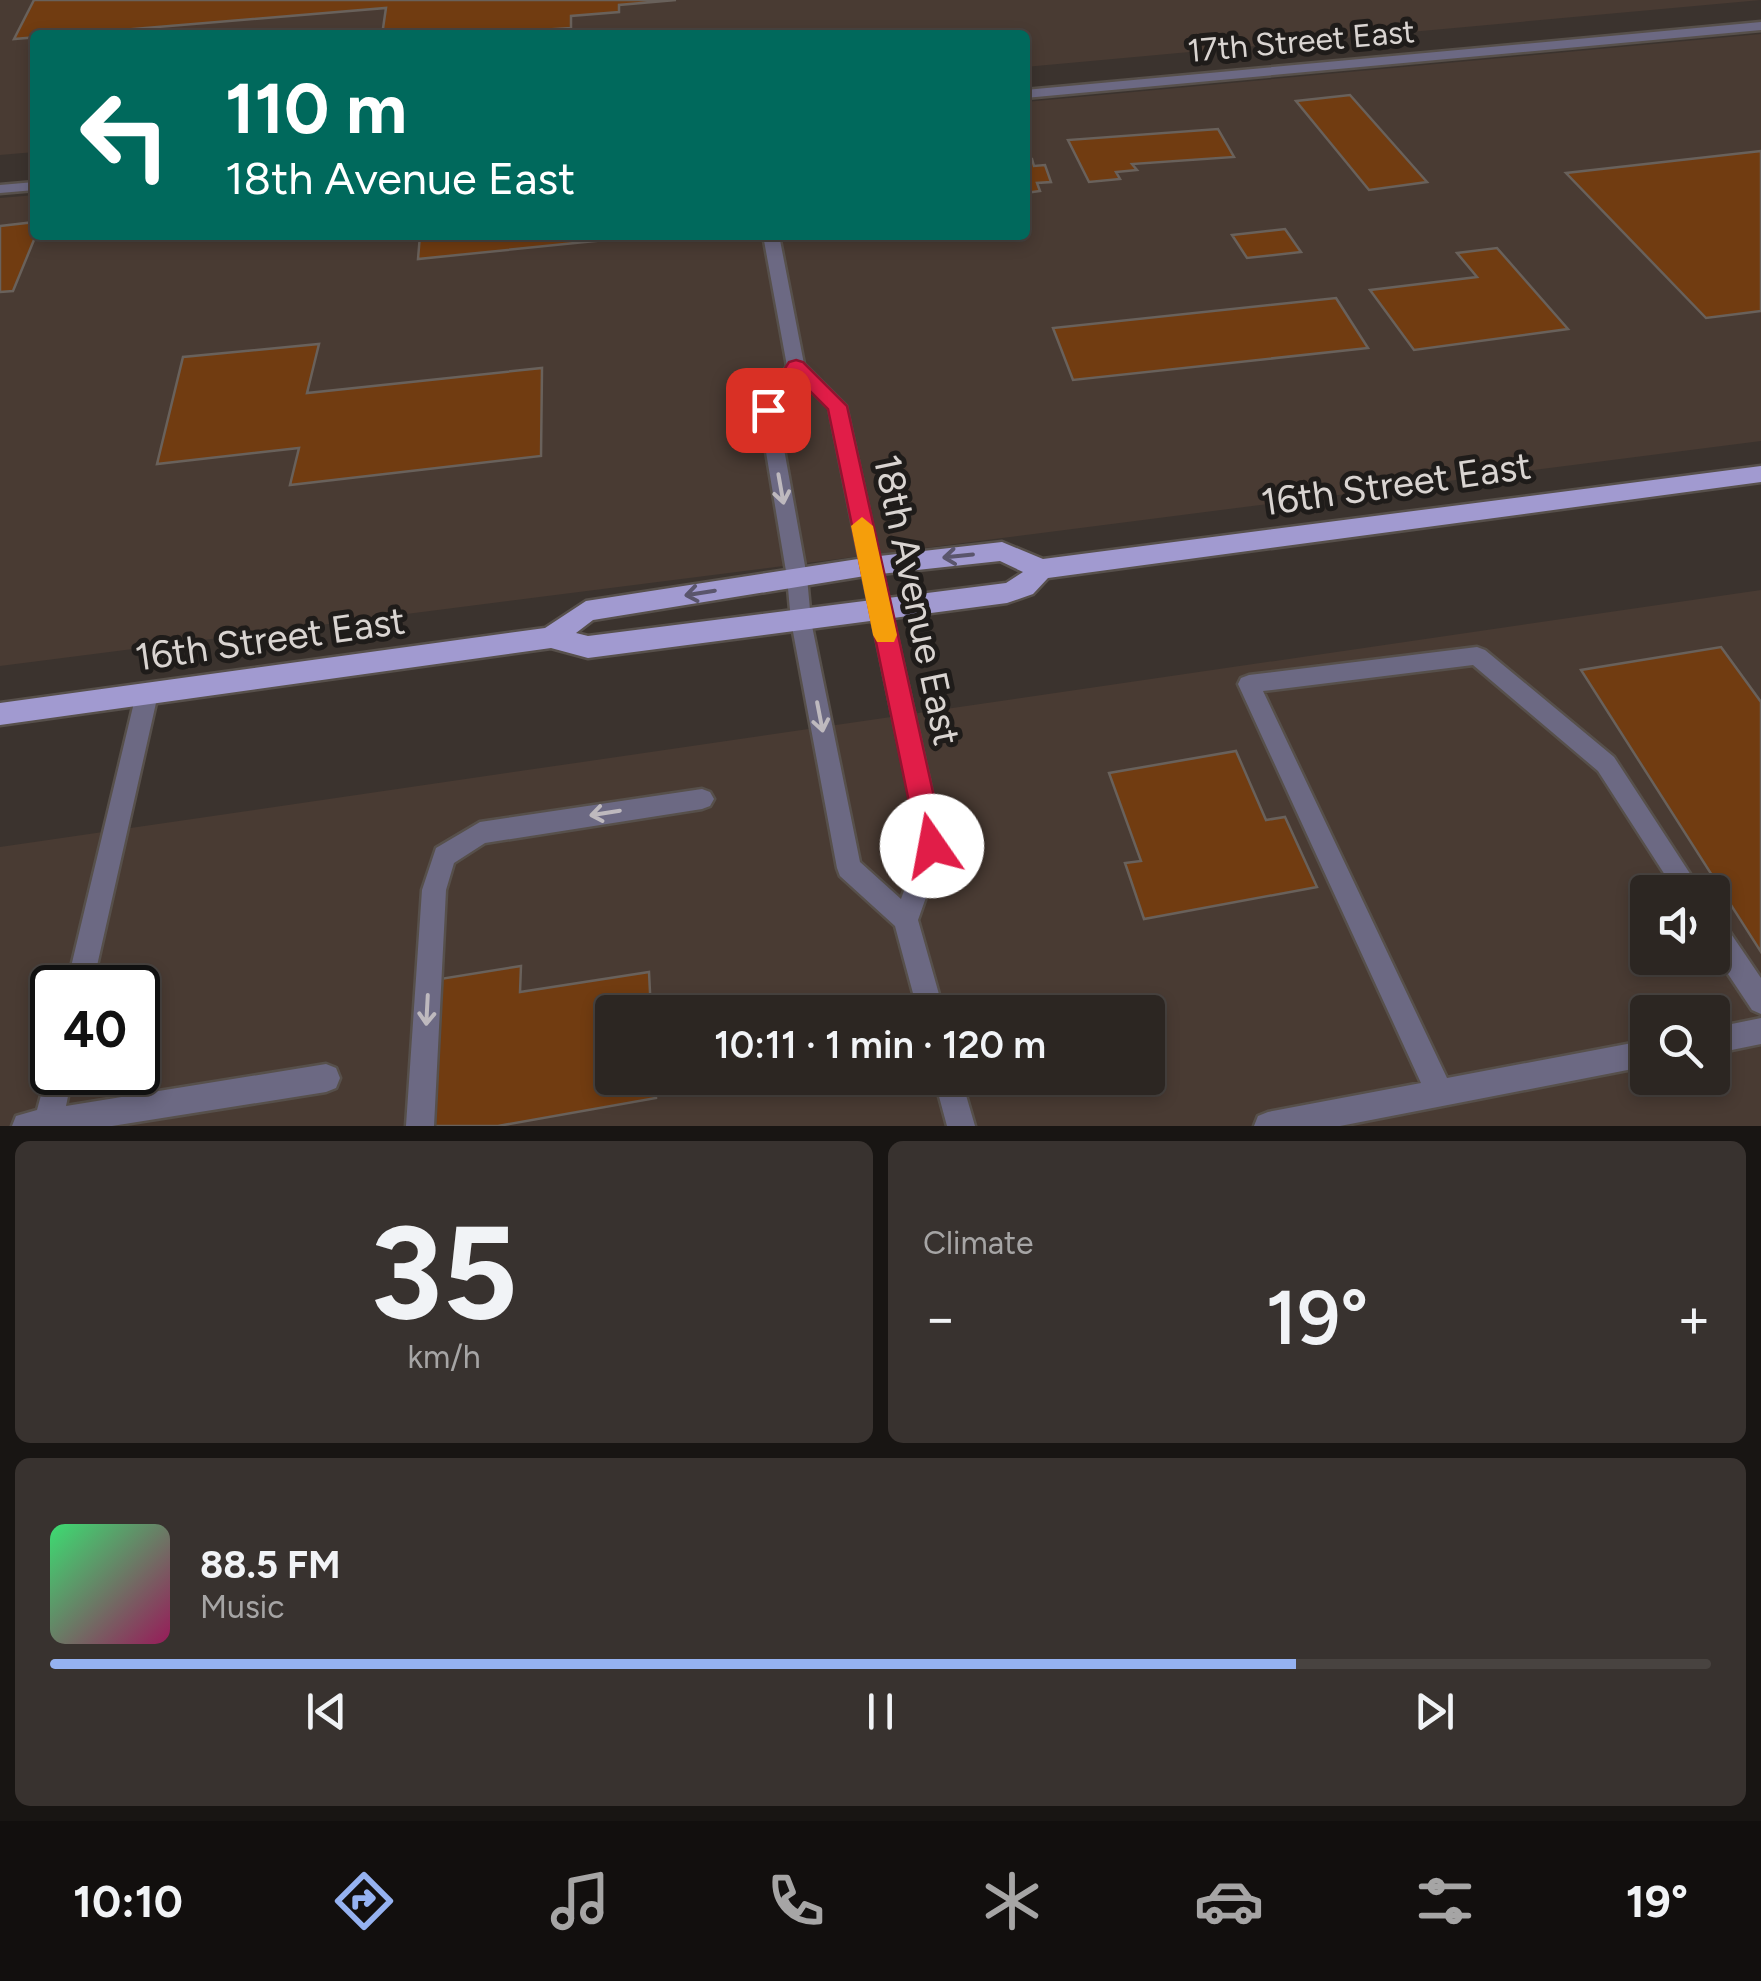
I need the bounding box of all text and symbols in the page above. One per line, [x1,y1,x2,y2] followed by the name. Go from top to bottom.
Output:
[1186,12,1416,70] street label: 17th Street East
[225,66,407,151] text: 110 m
[60,70,190,200] icon: left
[225,151,575,205] text: 18th Avenue East
[726,368,811,453] pin
[741,383,796,438] icon: arrive
[1258,442,1534,526] street label: 16th Street East
[864,451,970,749] street label: 18th Avenue East
[772,472,791,505] one-way arrow
[942,547,974,566] one-way arrow
[685,584,717,602] one-way arrow
[132,597,408,681] street label: 16th Street East
[811,700,830,733] one-way arrow
[880,794,984,898] position arrow
[590,805,622,823] one-way arrow
[1630,875,1730,1095] map controls
[1630,875,1730,975] button: sound
[30,965,160,1095] speed limit sign: 40
[417,993,436,1025] one-way arrow
[1630,995,1730,1095] button: search
[714,1022,1046,1068] text: 10:11 · 1 min · 120 m
[370,1195,518,1351] text: 35
[923,1224,1034,1262] text: Climate
[1266,1273,1368,1363] text: 19°
[923,1285,957,1351] text: −
[1677,1285,1711,1351] text: +
[407,1338,481,1376] text: km/h
[200,1542,341,1588] text: 88.5 FM
[200,1588,285,1626] text: Music
[299,1684,354,1739] icon: previous
[853,1684,908,1739] icon: pause
[1407,1684,1462,1739] icon: next
[329,1866,399,1936] icon: directions
[545,1866,615,1936] icon: music
[761,1866,831,1936] icon: phone
[977,1866,1047,1936] icon: climate
[1194,1866,1264,1936] icon: car
[1410,1866,1480,1936] icon: filters
[73,1874,183,1928] text: 10:10
[1626,1874,1688,1928] text: 19°

